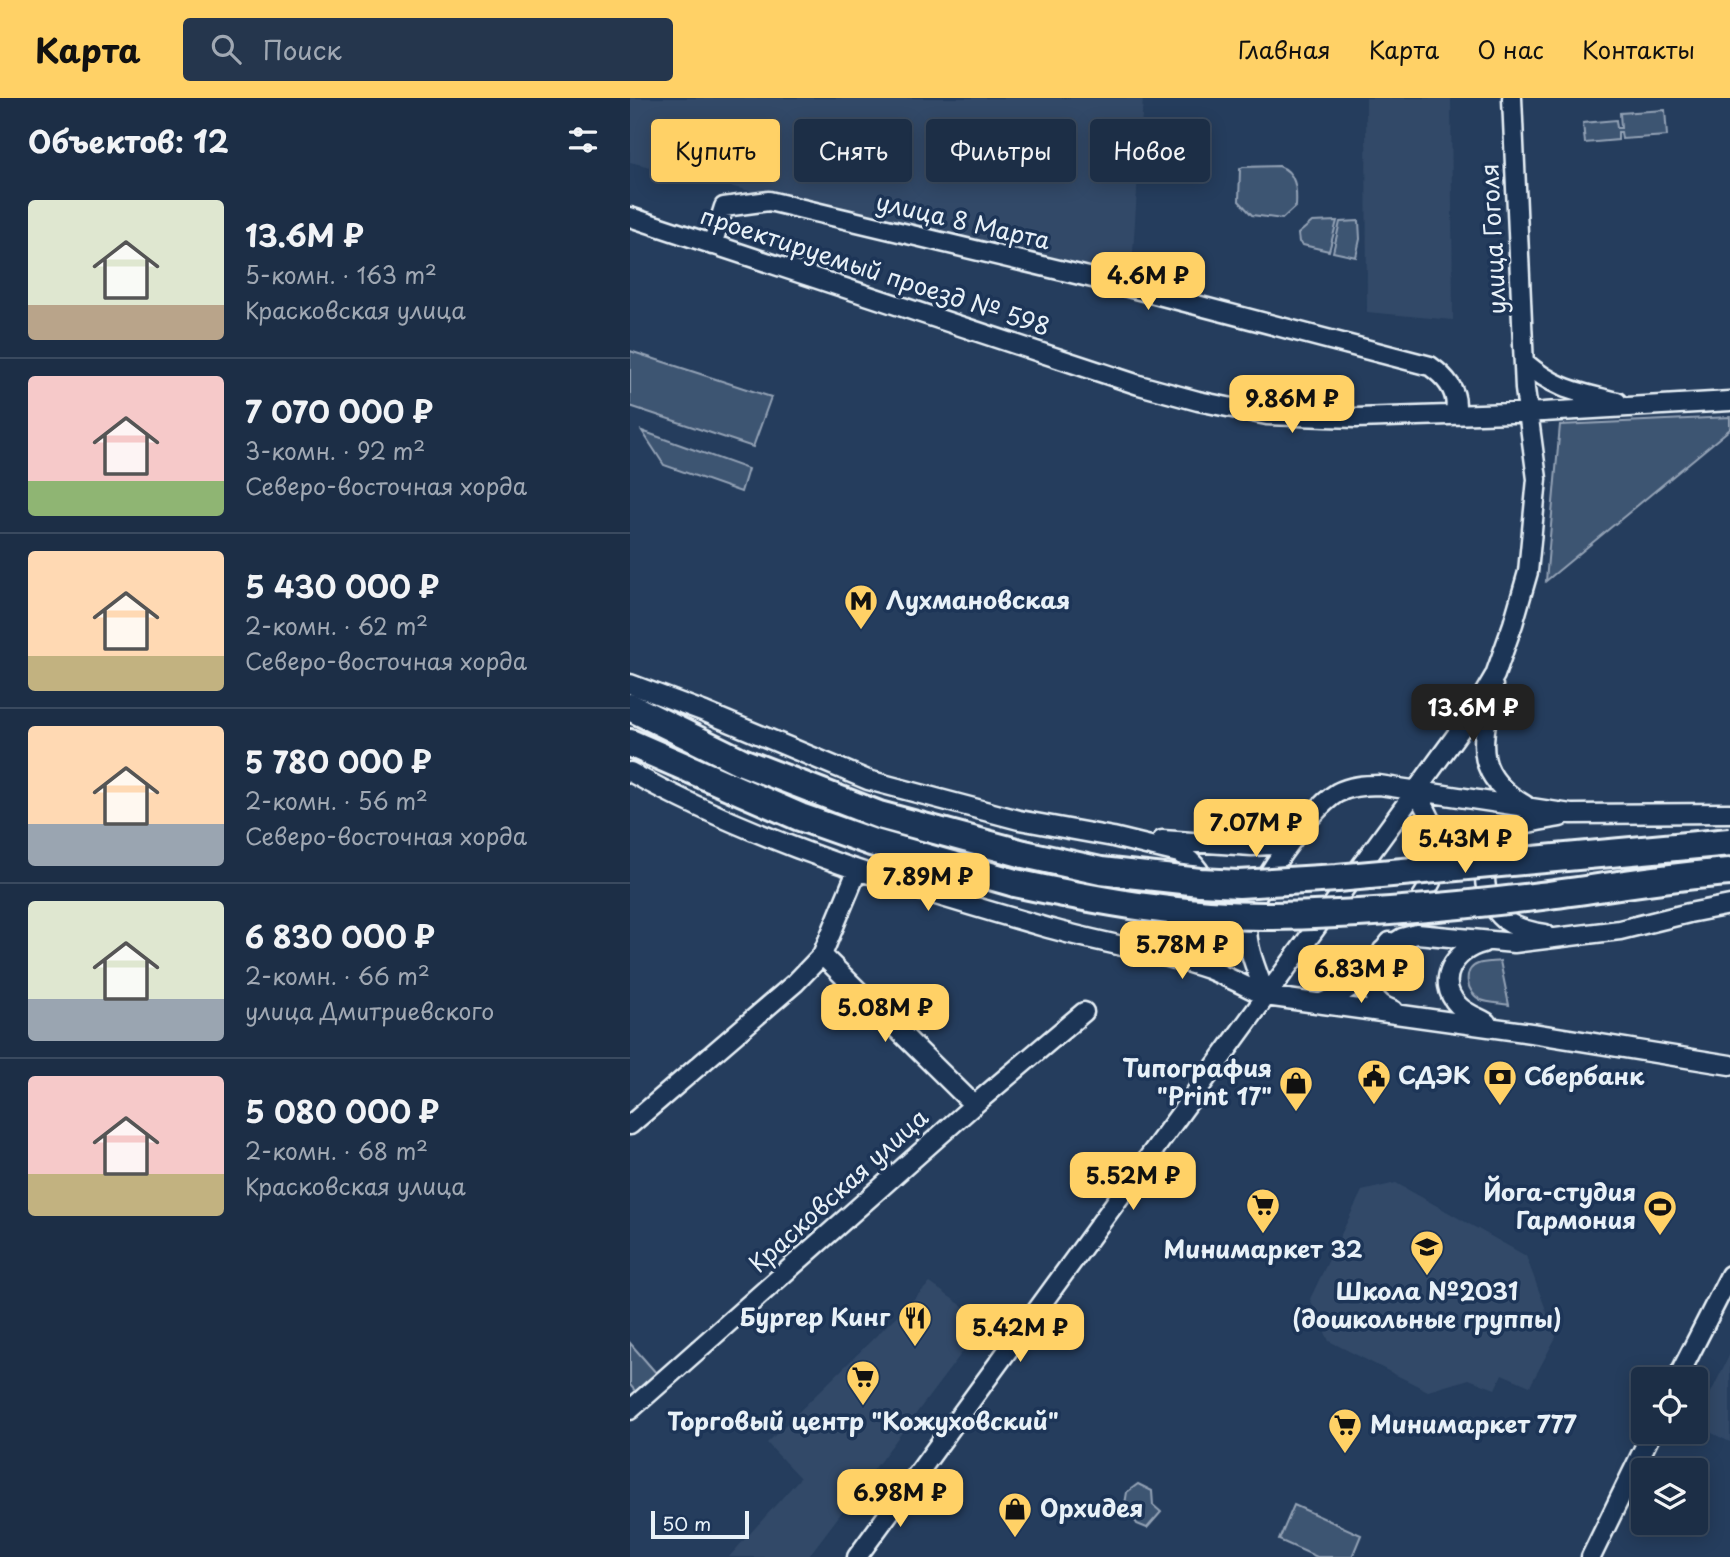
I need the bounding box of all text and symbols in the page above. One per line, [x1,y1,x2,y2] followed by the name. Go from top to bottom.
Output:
[183,18,673,81] search box
[35,24,141,74] text: Карта
[207,30,245,68] icon: search
[263,30,342,69] text: Поиск
[1238,31,1331,67] text: Главная
[1369,31,1439,67] text: Карта
[1477,31,1544,67] text: О нас
[1582,31,1695,67] text: Контакты
[28,118,229,163] text: Объектов: 12
[651,119,780,182] chip: Купить
[794,119,912,182] chip: Снять
[926,119,1076,182] chip: Фильтры
[1090,119,1210,182] chip: Новое
[564,121,602,159] icon: filters
[1470,163,1514,315] street label: улица Гоголя
[873,183,1054,258] street label: улица 8 Марта
[696,196,1055,344] street label: проектируемый проезд № 598
[245,212,364,257] text: 13.6M ₽
[84,228,168,312] icon: home
[1091,252,1205,312] pin: 4.6M ₽
[245,257,437,292] text: 5-комн. · 163 m²
[1107,257,1189,292] text: 4.6M ₽
[245,292,466,327] text: Красковская улица
[1227,376,1357,435] pin: 9.86M ₽
[1245,380,1339,415] text: 9.86M ₽
[245,388,433,433] text: 7 070 000 ₽
[84,404,168,488] icon: home
[245,433,425,468] text: 3-комн. · 92 m²
[245,468,527,503] text: Северо-восточная хорда
[245,563,439,608] text: 5 430 000 ₽
[84,579,168,663] icon: home
[886,581,1070,617] place label: Лухмановская
[842,582,880,631] metro station icon: Лухмановская
[245,608,428,643] text: 2-комн. · 62 m²
[245,643,527,678] text: Северо-восточная хорда
[1408,684,1538,744] pin: 13.6M ₽
[1427,689,1519,724] text: 13.6M ₽
[245,738,432,783] text: 5 780 000 ₽
[84,754,168,838] icon: home
[245,783,428,818] text: 2-комн. · 56 m²
[1191,800,1321,859] pin: 7.07M ₽
[1210,804,1302,839] text: 7.07M ₽
[1400,816,1530,875] pin: 5.43M ₽
[245,818,527,853] text: Северо-восточная хорда
[1418,820,1512,855] text: 5.43M ₽
[863,854,993,913] pin: 7.89M ₽
[883,858,973,893] text: 7.89M ₽
[245,913,435,958] text: 6 830 000 ₽
[1117,922,1247,981] pin: 5.78M ₽
[1136,926,1228,961] text: 5.78M ₽
[84,929,168,1013] icon: home
[1296,946,1426,1005] pin: 6.83M ₽
[1314,950,1408,985] text: 6.83M ₽
[245,958,430,993] text: 2-комн. · 66 m²
[820,984,950,1044] pin: 5.08M ₽
[837,989,933,1024] text: 5.08M ₽
[245,993,494,1028] text: улица Дмитриевского
[1122,1049,1272,1113] place label: Типография "Print 17"
[1398,1056,1471,1092] place label: СДЭК
[1355,1057,1393,1106] public building icon: СДЭК
[1524,1057,1645,1093] place label: Сбербанк
[1481,1058,1519,1107] bank icon: Сбербанк
[1277,1064,1315,1113] shop icon: Типография "Print 17"
[245,1088,439,1133] text: 5 080 000 ₽
[740,1099,935,1280] street label: Красковская улица
[84,1104,168,1188] icon: home
[245,1133,428,1168] text: 2-комн. · 68 m²
[1068,1152,1198,1212] pin: 5.52M ₽
[1086,1157,1180,1192] text: 5.52M ₽
[245,1168,466,1203] text: Красковская улица
[1484,1173,1636,1237] place label: Йога-студия Гармония
[1244,1186,1282,1235] supermarket icon: Минимаркет 32
[1641,1188,1679,1237] sports icon: Йога-студия Гармония
[1408,1228,1446,1277] school or university icon: Школа №2031 (дошкольные группы)
[1163,1230,1363,1266] place label: Минимаркет 32
[1292,1272,1562,1336] place label: Школа №2031 (дошкольные группы)
[740,1298,891,1334] place label: Бургер Кинг
[896,1299,934,1348] restaurant icon: Бургер Кинг
[955,1304,1085,1364] pin: 5.42M ₽
[972,1309,1068,1344] text: 5.42M ₽
[844,1358,882,1407] supermarket icon: Торговый центр "Кожуховский"
[1631,1367,1708,1535] map controls
[1631,1367,1708,1444] button: locate
[667,1402,1059,1438] place label: Торговый центр "Кожуховский"
[1370,1405,1577,1441] place label: Минимаркет 777
[1326,1406,1364,1455] supermarket icon: Минимаркет 777
[1631,1458,1708,1535] button: layers
[835,1470,965,1529] pin: 6.98M ₽
[853,1474,947,1509] text: 6.98M ₽
[1040,1489,1143,1525] place label: Орхидея
[996,1490,1034,1539] shop icon: Орхидея
[651,1508,749,1540] scale bar
[662,1509,711,1537] text: 50 m

